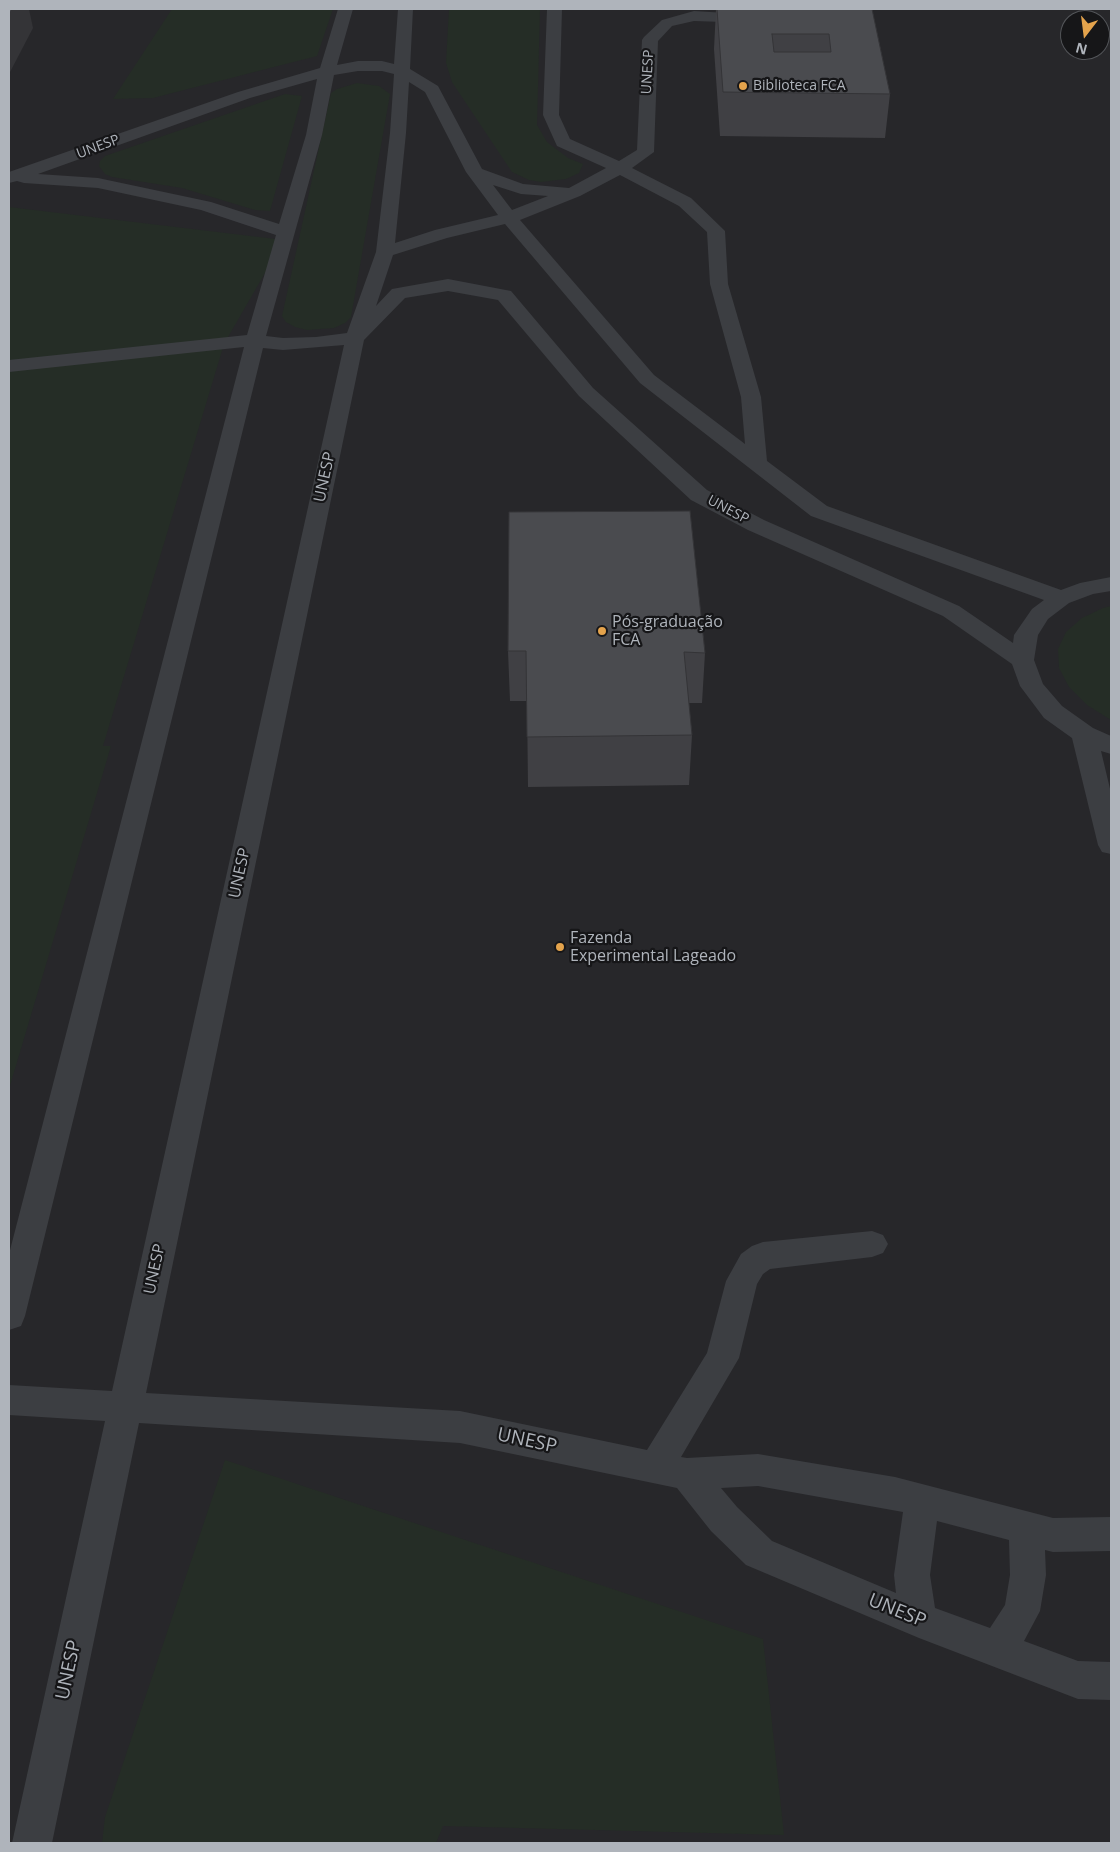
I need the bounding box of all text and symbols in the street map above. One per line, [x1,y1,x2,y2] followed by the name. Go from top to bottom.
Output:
[1060,10,1110,60] north arrow
[1073,38,1089,60] text: N
[638,49,658,95] street label: UNESP
[753,78,846,94] place label: Biblioteca FCA
[737,80,749,92] marker: Biblioteca FCA
[74,131,122,163] street label: UNESP
[310,450,340,504] street label: UNESP
[704,492,752,528] street label: UNESP
[612,612,723,650] place label: Pós-graduação FCA
[596,625,608,637] marker: Pós-graduação FCA
[225,846,255,900] street label: UNESP
[570,928,736,966] place label: Fazenda Experimental Lageado
[554,941,566,953] marker: Fazenda Experimental Lageado
[140,1242,170,1296] street label: UNESP
[495,1424,559,1458] street label: UNESP
[865,1589,929,1633] street label: UNESP
[52,1638,86,1702] street label: UNESP

